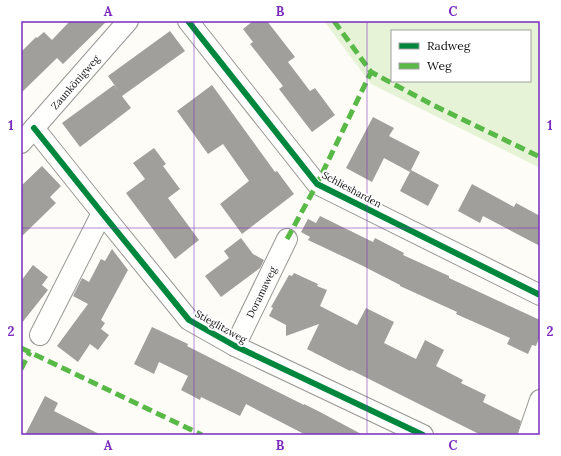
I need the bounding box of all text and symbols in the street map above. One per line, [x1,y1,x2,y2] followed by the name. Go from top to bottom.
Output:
[104,3,113,20] text: A
[276,3,285,20] text: B
[449,3,458,20] text: C
[391,30,531,82] legend
[427,38,471,53] text: Radweg
[48,52,103,112] street label: Zaunkönigweg
[427,58,452,73] text: Weg
[8,117,14,134] text: 1
[547,117,553,134] text: 1
[320,168,384,211] street label: Schliesharden
[243,264,280,320] street label: Doramaweg
[193,307,249,346] street label: Stieglitzweg
[8,323,15,340] text: 2
[547,323,554,340] text: 2
[104,437,113,454] text: A
[276,437,285,454] text: B
[449,437,458,454] text: C

